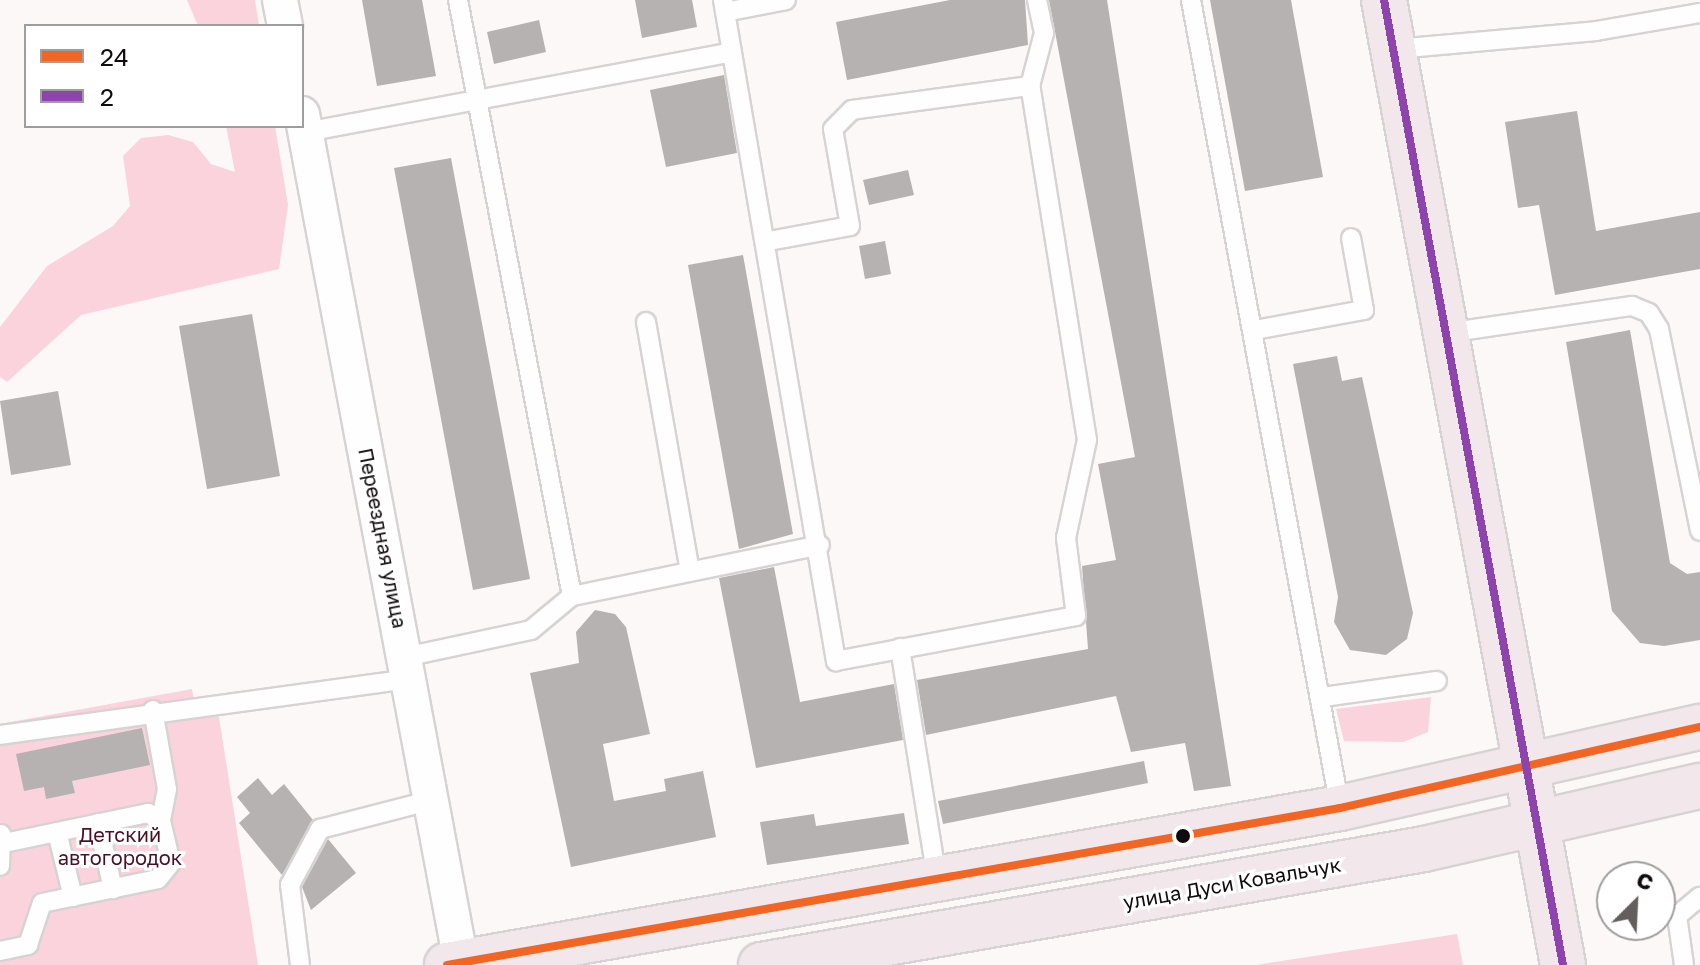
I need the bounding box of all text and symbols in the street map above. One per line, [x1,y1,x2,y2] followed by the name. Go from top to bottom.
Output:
[24,24,304,128] legend
[100,42,129,71] text: 24
[100,82,114,111] text: 2
[354,446,412,630] street label: Переездная улица
[58,822,182,869] park label: Детский автогородок
[1175,828,1191,844] unlabelled marker
[1121,852,1343,914] street label: улица Дуси Ковальчук
[1596,861,1676,941] north arrow
[1633,865,1658,896] text: С

